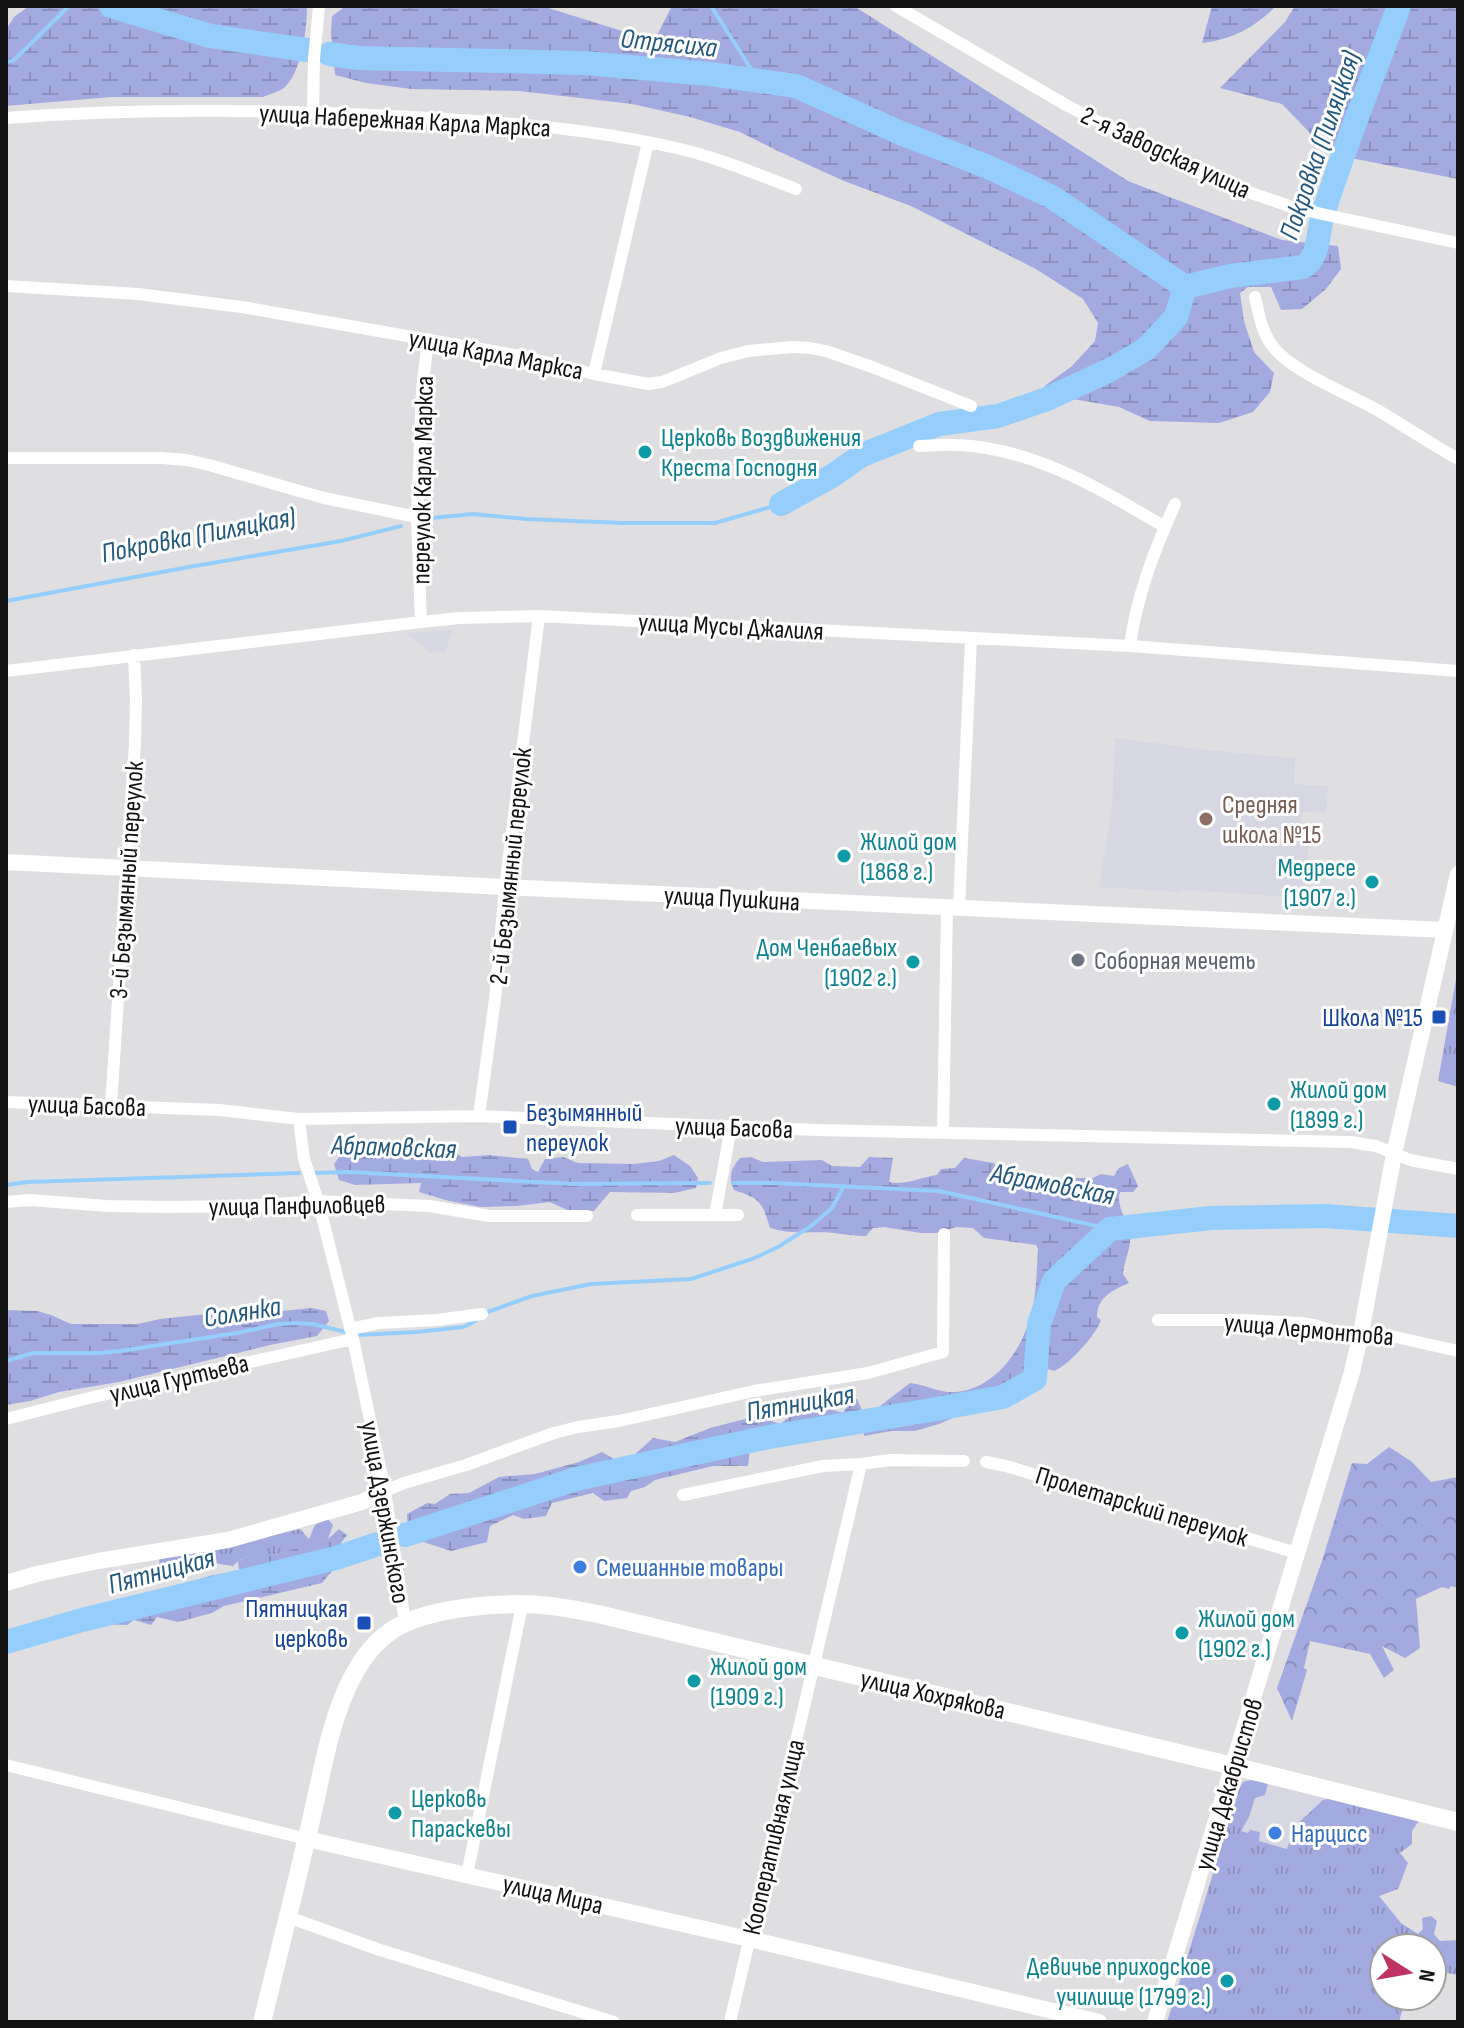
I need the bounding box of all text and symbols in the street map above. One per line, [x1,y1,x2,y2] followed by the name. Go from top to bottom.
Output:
[619,22,719,65] water label: Отрясиха
[1273,46,1368,244] water label: Покровка (Пиляцкая)
[258,98,551,145] street label: улица Набережная Карла Маркса
[1076,101,1255,206] street label: 2-я Заводская улица
[406,323,585,388] street label: улица Карла Маркса
[406,376,441,585] street label: переулок Карла Маркса
[661,423,861,484] place label: Церковь Воздвижения Креста Господня
[636,443,654,461] marker: Церковь Воздвижения Креста Господня
[98,500,299,570] water label: Покровка (Пиляцкая)
[637,607,824,648] street label: улица Мусы Джалиля
[484,746,539,986] street label: 2-й Безымянный переулок
[104,760,151,1000] street label: 3-й Безымянный переулок
[1222,790,1322,851] place label: Средняя школа №15
[1197,810,1215,828] marker: Средняя школа №15
[860,827,957,888] place label: Жилой дом (1868 г.)
[835,847,853,865] marker: Жилой дом (1868 г.)
[1277,853,1356,914] place label: Медресе (1907 г.)
[1363,873,1381,891] marker: Медресе (1907 г.)
[663,880,801,919] street label: улица Пушкина
[756,933,897,994] place label: Дом Ченбаевых (1902 г.)
[1094,946,1256,977] place label: Соборная мечеть
[1069,951,1087,969] marker: Соборная мечеть
[904,953,922,971] marker: Дом Ченбаевых (1902 г.)
[1322,1003,1423,1034] place label: Школа №15
[1430,1008,1448,1026] marker: Школа №15
[1290,1075,1387,1136] place label: Жилой дом (1899 г.)
[27,1089,146,1124] street label: улица Басова
[1265,1095,1283,1113] marker: Жилой дом (1899 г.)
[526,1098,642,1159] place label: Безымянный переулок
[674,1111,793,1146] street label: улица Басова
[501,1118,519,1136] marker: Безымянный переулок
[330,1129,457,1166] water label: Абрамовская
[987,1156,1117,1213] water label: Абрамовская
[208,1189,386,1224] street label: улица Панфиловцев
[201,1290,284,1335] water label: Солянка
[1223,1308,1395,1353] street label: улица Лермонтова
[107,1348,252,1410] street label: улица Гуртьева
[744,1378,857,1429] water label: Пятницкая
[353,1419,416,1606] street label: улица Дзержинского
[1032,1460,1252,1555] street label: Пролетарский переулок
[104,1541,219,1601] water label: Пятницкая
[596,1553,783,1584] place label: Смешанные товары
[571,1558,589,1576] marker: Смешанные товары
[245,1594,348,1655] place label: Пятницкая церковь
[1198,1604,1295,1665] place label: Жилой дом (1902 г.)
[355,1614,373,1632] marker: Пятницкая церковь
[1173,1624,1191,1642] marker: Жилой дом (1902 г.)
[710,1652,807,1713] place label: Жилой дом (1909 г.)
[857,1664,1008,1727] street label: улица Хохрякова
[685,1672,703,1690] marker: Жилой дом (1909 г.)
[1189,1695,1270,1874] street label: улица Декабристов
[737,1737,812,1938] street label: Кооперативная улица
[411,1784,511,1845] place label: Церковь Параскевы
[386,1804,404,1822] marker: Церковь Параскевы
[1291,1819,1368,1850] place label: Нарцисс
[1266,1824,1284,1842] marker: Нарцисс
[500,1869,606,1922] street label: улица Мира
[1368,1932,1448,2012] north arrow
[1027,1952,1211,2013] place label: Девичье приходское училище (1799 г.)
[1412,1967,1441,1984] text: N
[1218,1972,1236,1990] marker: Девичье приходское училище (1799 г.)

